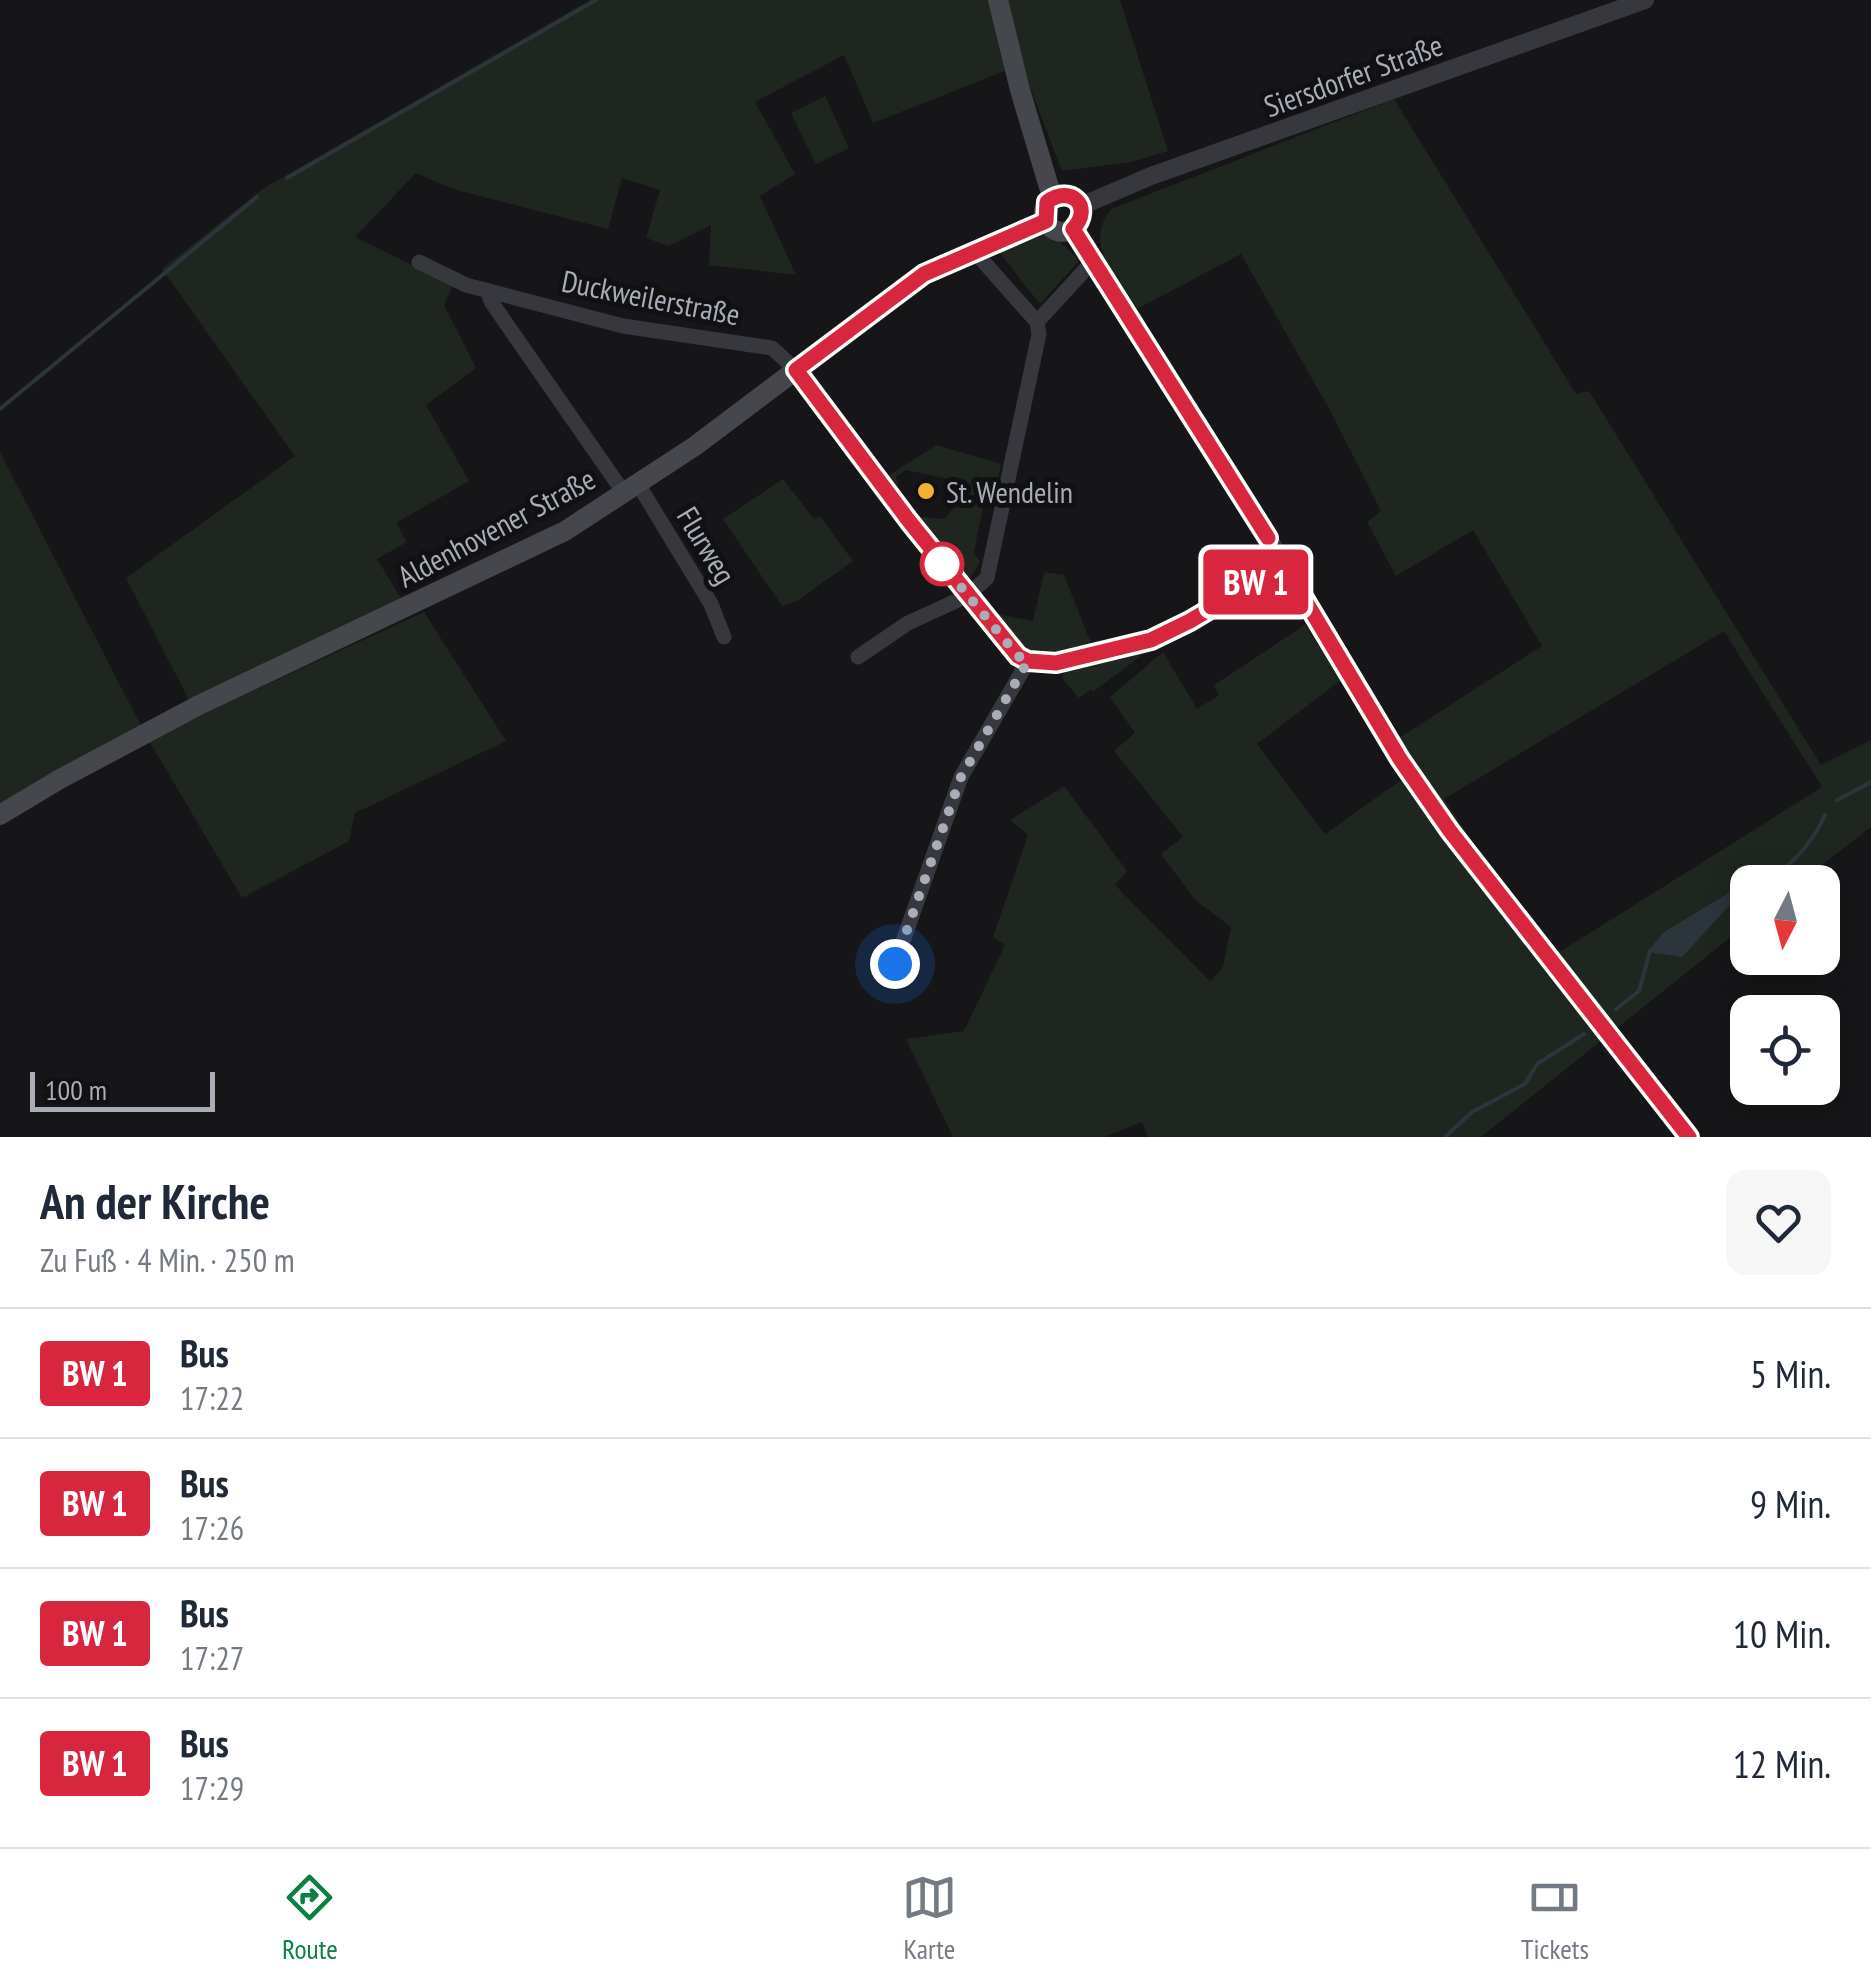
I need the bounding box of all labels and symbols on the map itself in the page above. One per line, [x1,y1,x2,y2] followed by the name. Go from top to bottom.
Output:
[1258,25,1448,125] street label: Siersdorfer Straße
[559,261,743,333] street label: Duckweilerstraße
[391,459,601,595] street label: Aldenhovener Straße
[946,472,1073,511] place label: St. Wendelin
[915,480,937,502] marker: St. Wendelin
[669,499,745,591] street label: Flurweg
[921,543,963,585] unlabelled marker
[1186,550,1326,614] line badge: BW 1
[1730,865,1840,975] north arrow
[870,939,920,989] your location
[30,1067,215,1112] scale bar

